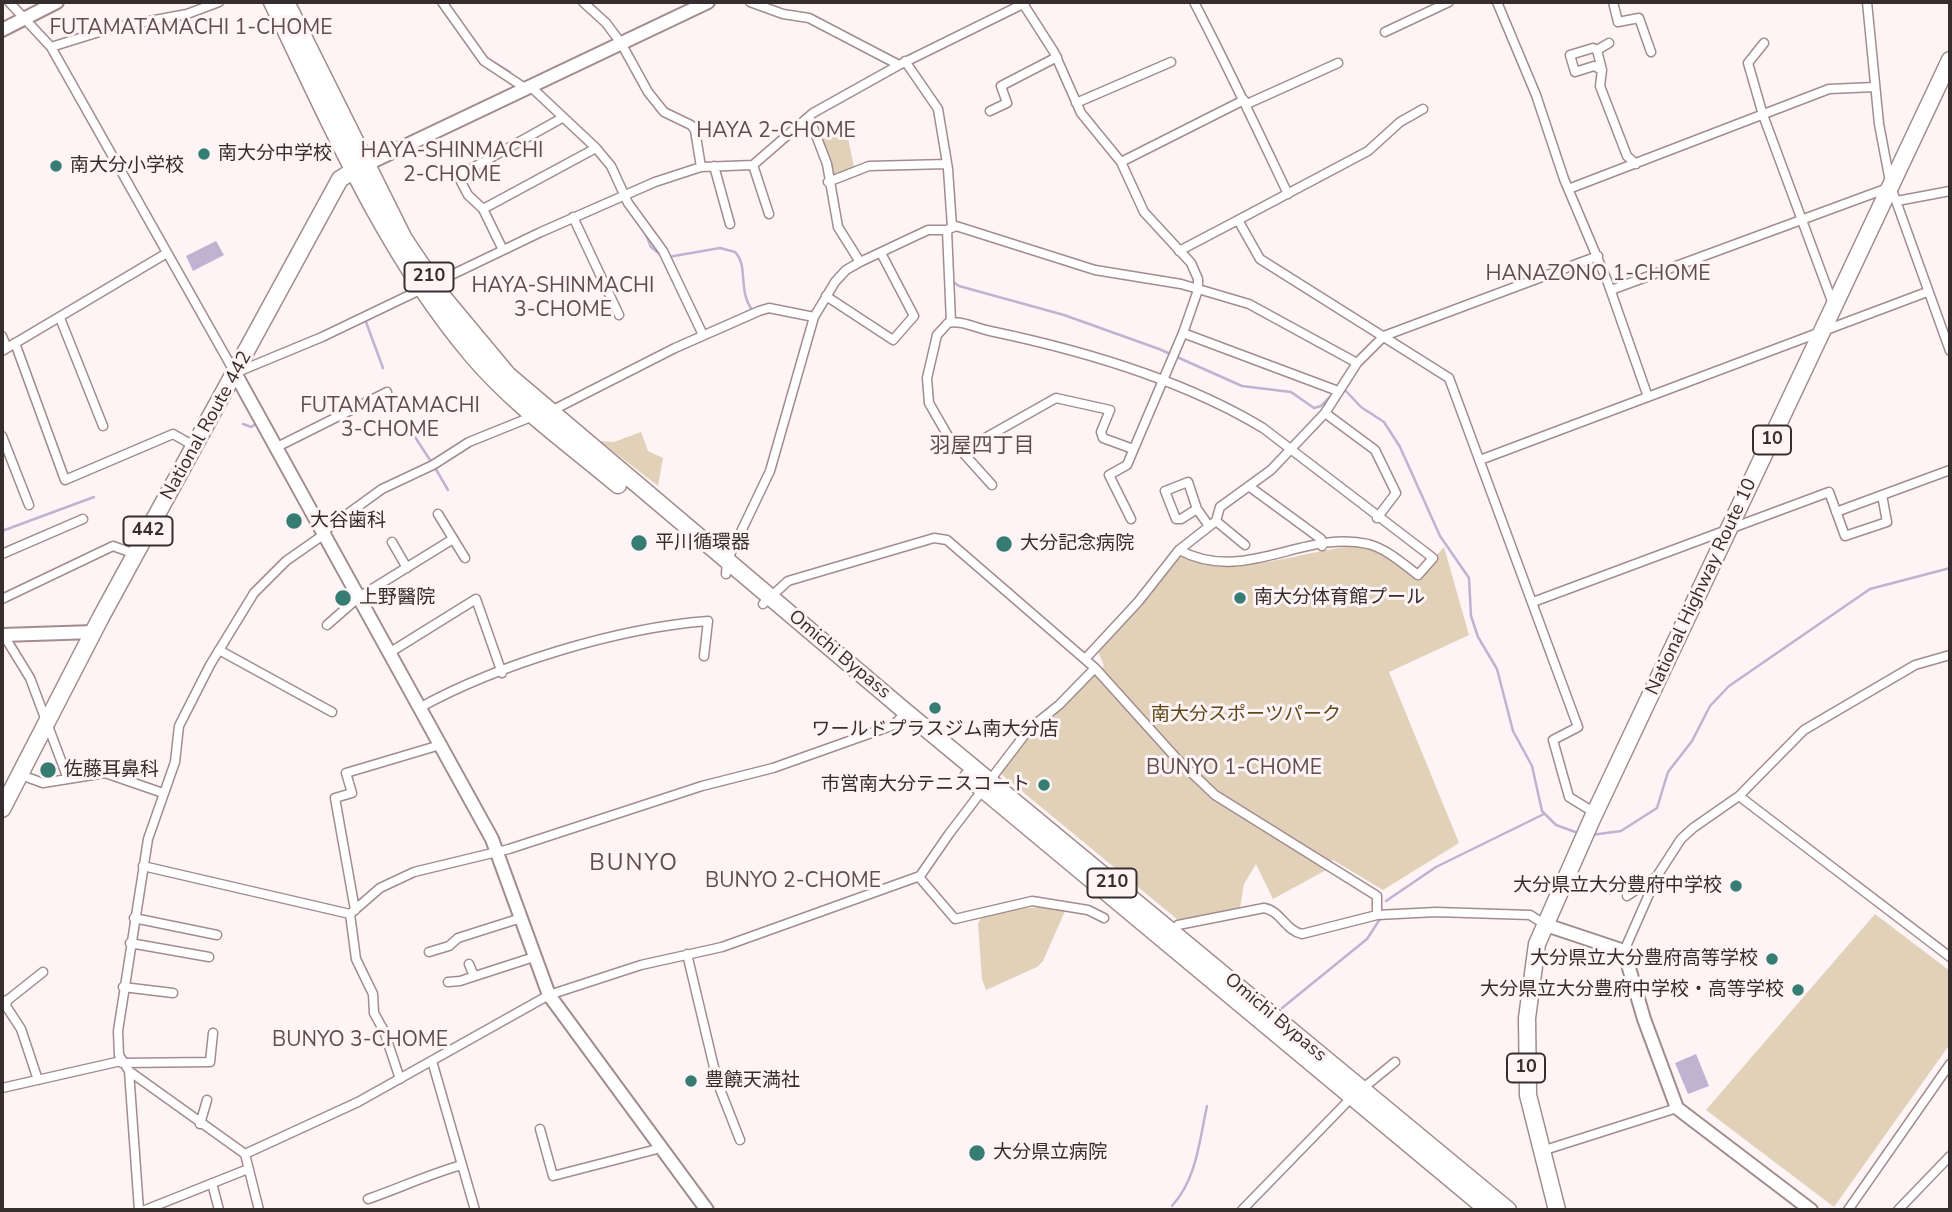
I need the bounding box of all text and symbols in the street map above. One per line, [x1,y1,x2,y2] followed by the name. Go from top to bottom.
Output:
[31,16,351,42] district label: FUTAMATAMACHI 1-CHOME
[686,119,866,145] district label: HAYA 2-CHOME
[348,139,556,189] district label: HAYA-SHINMACHI 2-CHOME
[218,143,332,165] place label: 南大分中学校
[196,146,212,162] marker: 南大分中学校
[70,155,184,177] place label: 南大分小学校
[48,158,64,174] marker: 南大分小学校
[404,262,453,292] road number: 210
[1471,262,1725,288] district label: HANAZONO 1-CHOME
[459,274,667,324] district label: HAYA-SHINMACHI 3-CHOME
[157,348,257,504] street label: National Route 442
[289,394,491,444] district label: FUTAMATAMACHI 3-CHOME
[1753,426,1791,454] road number: 10
[930,434,1034,460] district label: 羽屋四丁目
[1642,475,1762,699] street label: National Highway Route 10
[310,510,386,532] place label: 大谷歯科
[284,511,304,531] marker: 大谷歯科
[124,516,172,546] road number: 442
[655,532,750,554] place label: 平川循環器
[629,533,649,553] marker: 平川循環器
[1020,533,1134,555] place label: 大分記念病院
[994,534,1014,554] marker: 大分記念病院
[359,587,435,609] place label: 上野醫院
[1254,587,1425,609] place label: 南大分体育館プール
[333,588,353,608] marker: 上野醫院
[1232,590,1248,606] marker: 南大分体育館プール
[783,606,895,704] street label: Omichi Bypass
[927,700,943,716] marker: ワールドプラスジム南大分店
[1151,704,1341,726] park label: 南大分スポーツパーク
[812,719,1058,741] place label: ワールドプラスジム南大分店
[1135,756,1333,782] district label: BUNYO 1-CHOME
[64,759,159,781] place label: 佐藤耳鼻科
[38,760,58,780] marker: 佐藤耳鼻科
[821,774,1030,796] place label: 市営南大分テニスコート
[1036,777,1052,793] marker: 市営南大分テニスコート
[590,850,678,878] district label: BUNYO
[1088,868,1136,898] road number: 210
[694,869,892,895] district label: BUNYO 2-CHOME
[1513,875,1722,897] place label: 大分県立大分豊府中学校
[1728,878,1744,894] marker: 大分県立大分豊府中学校
[1530,948,1758,970] place label: 大分県立大分豊府高等学校
[1764,951,1780,967] marker: 大分県立大分豊府高等学校
[1219,969,1331,1067] street label: Omichi Bypass
[1480,979,1784,1001] place label: 大分県立大分豊府中学校・高等学校
[1790,982,1806,998] marker: 大分県立大分豊府中学校・高等学校
[261,1028,459,1054] district label: BUNYO 3-CHOME
[1507,1054,1545,1083] road number: 10
[705,1070,800,1092] place label: 豊饒天満社
[683,1073,699,1089] marker: 豊饒天満社
[993,1142,1107,1164] place label: 大分県立病院
[967,1143,987,1163] marker: 大分県立病院

